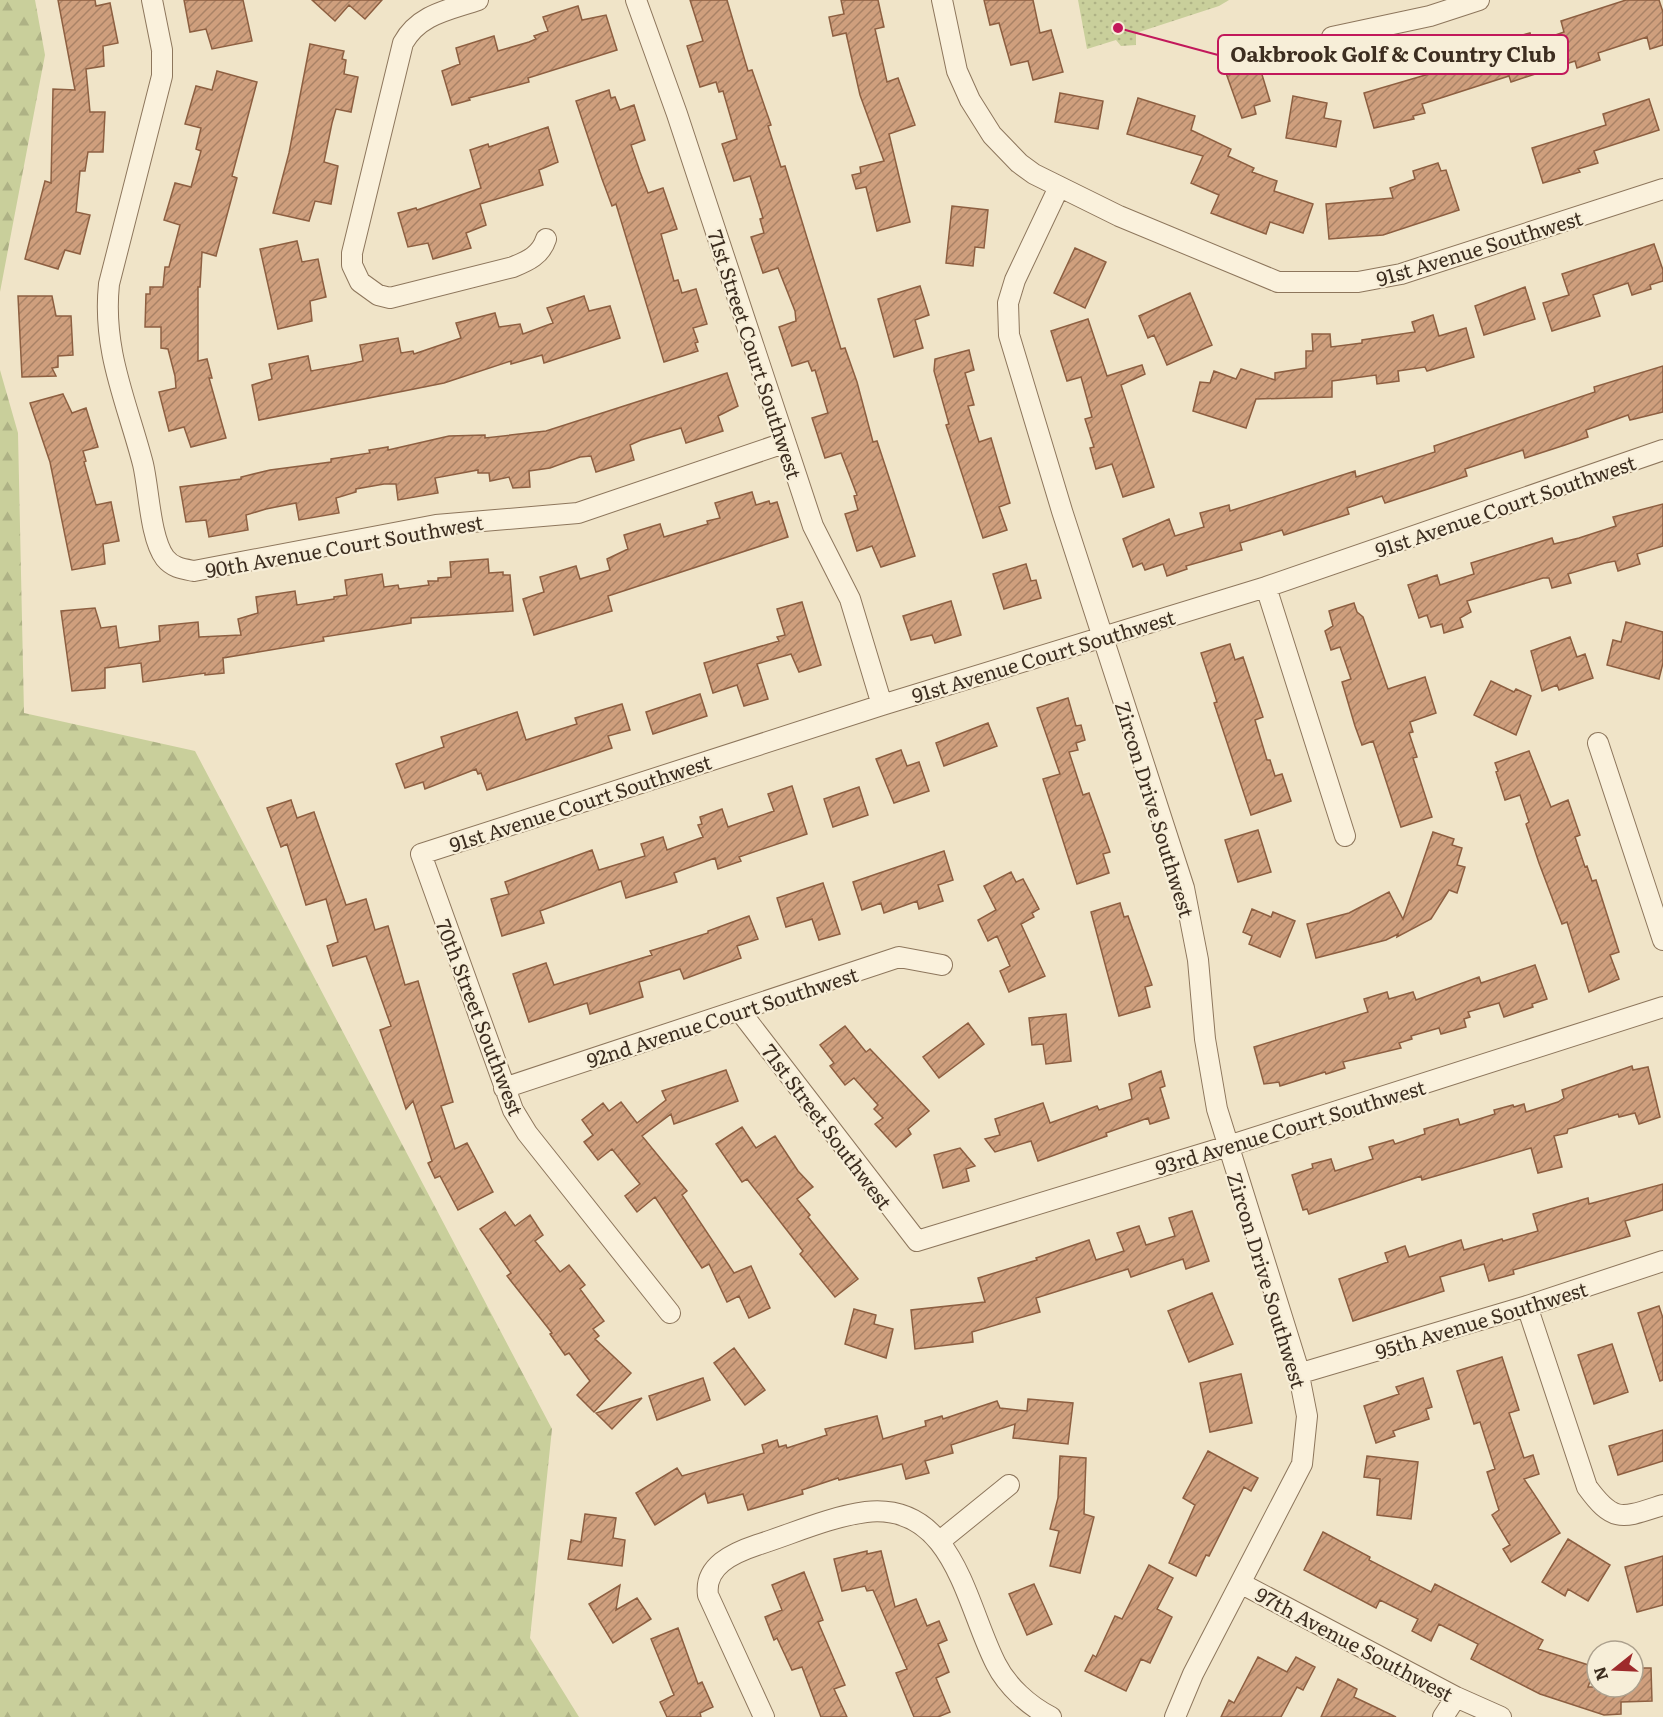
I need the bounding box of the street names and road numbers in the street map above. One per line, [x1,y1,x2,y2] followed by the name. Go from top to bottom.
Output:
[1372,201,1586,293] street label: 91st Avenue Southwest
[701,226,811,482] street label: 71st Street Court Southwest
[1371,446,1639,564] street label: 91st Avenue Court Southwest
[203,506,485,584] street label: 90th Avenue Court Southwest
[908,601,1178,709] street label: 91st Avenue Court Southwest
[1109,697,1203,921] street label: Zircon Drive Southwest
[445,745,715,859] street label: 91st Avenue Court Southwest
[430,914,532,1120] street label: 70th Street Southwest
[582,958,862,1074] street label: 92nd Avenue Court Southwest
[756,1037,900,1215] street label: 71st Street Southwest
[1151,1071,1429,1181] street label: 93rd Avenue Court Southwest
[1221,1168,1315,1392] street label: Zircon Drive Southwest
[1371,1272,1591,1366] street label: 95th Avenue Southwest
[1251,1578,1459,1708] street label: 97th Avenue Southwest

